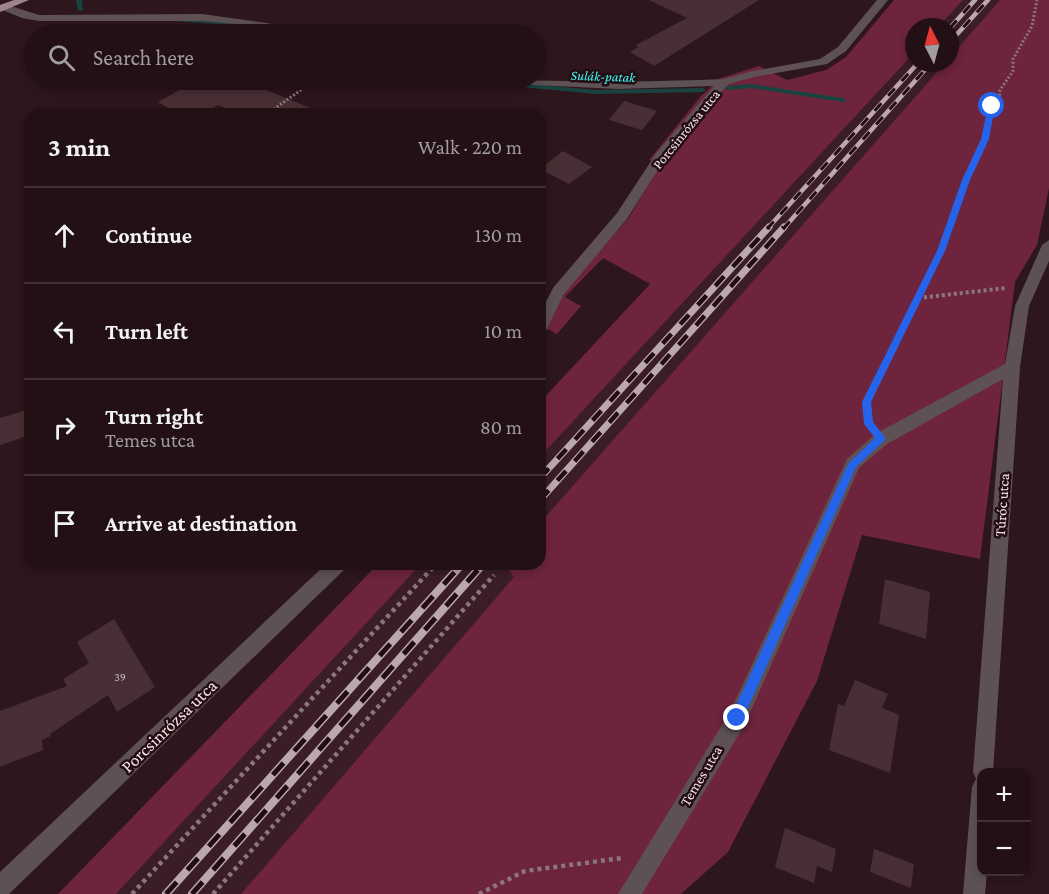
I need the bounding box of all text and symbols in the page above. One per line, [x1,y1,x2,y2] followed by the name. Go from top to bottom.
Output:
[905,18,959,72] north arrow
[24,24,546,90] search box
[45,41,78,74] icon: search
[93,45,194,70] text: Search here
[570,67,636,85] water label: Sulák-patak
[649,86,723,172] street label: Porcsinrózsa utca
[978,92,1004,118] route start
[48,133,110,162] text: 3 min
[418,136,522,158] text: Walk · 220 m
[48,219,81,252] icon: ahead
[105,223,192,248] text: Continue
[475,224,522,246] text: 130 m
[48,315,81,348] icon: left
[105,319,188,344] text: Turn left
[484,320,522,342] text: 10 m
[105,404,203,429] text: Turn right
[48,411,81,444] icon: right
[480,416,522,438] text: 80 m
[105,429,195,451] text: Temes utca
[992,473,1012,537] street label: Túróc utca
[48,507,81,540] icon: arrive
[105,511,297,536] text: Arrive at destination
[114,670,126,684] house number: 39
[117,675,221,777] street label: Porcsinrózsa utca
[723,704,749,730] route end
[677,743,725,809] street label: Temes utca
[977,768,1031,876] map controls
[977,768,1031,822] button: +
[977,822,1031,876] button: −

